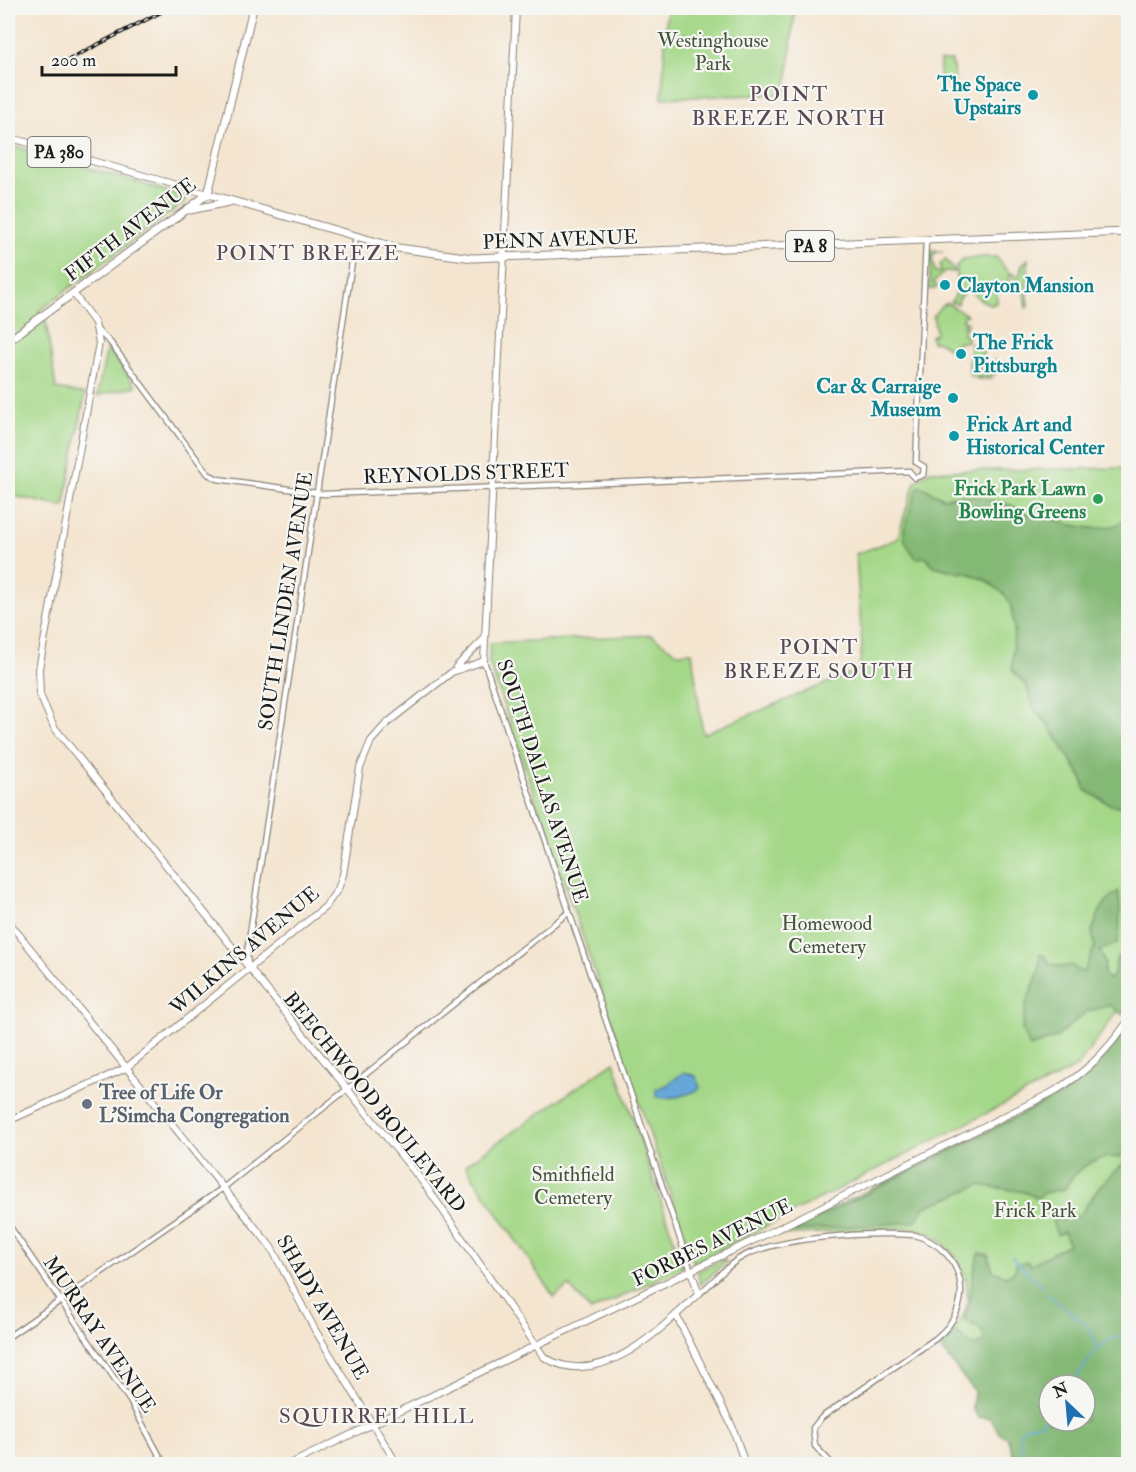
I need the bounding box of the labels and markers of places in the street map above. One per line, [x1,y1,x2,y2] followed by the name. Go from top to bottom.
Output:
[936,72,1022,121] place label: The Space Upstairs
[1026,88,1040,102] marker: The Space Upstairs
[957,273,1095,299] place label: Clayton Mansion
[938,278,952,292] marker: Clayton Mansion
[972,330,1058,379] place label: The Frick Pittsburgh
[954,347,968,361] marker: The Frick Pittsburgh
[816,374,942,422] place label: Car & Carraige Museum
[946,391,960,405] marker: Car & Carraige Museum
[966,412,1105,460] place label: Frick Art and Historical Center
[947,429,961,443] marker: Frick Art and Historical Center
[954,476,1087,525] place label: Frick Park Lawn Bowling Greens
[1091,492,1105,506] marker: Frick Park Lawn Bowling Greens
[98,1080,290,1129] place label: Tree of Life Or L'Simcha Congregation
[80,1097,94,1111] marker: Tree of Life Or L'Simcha Congregation

